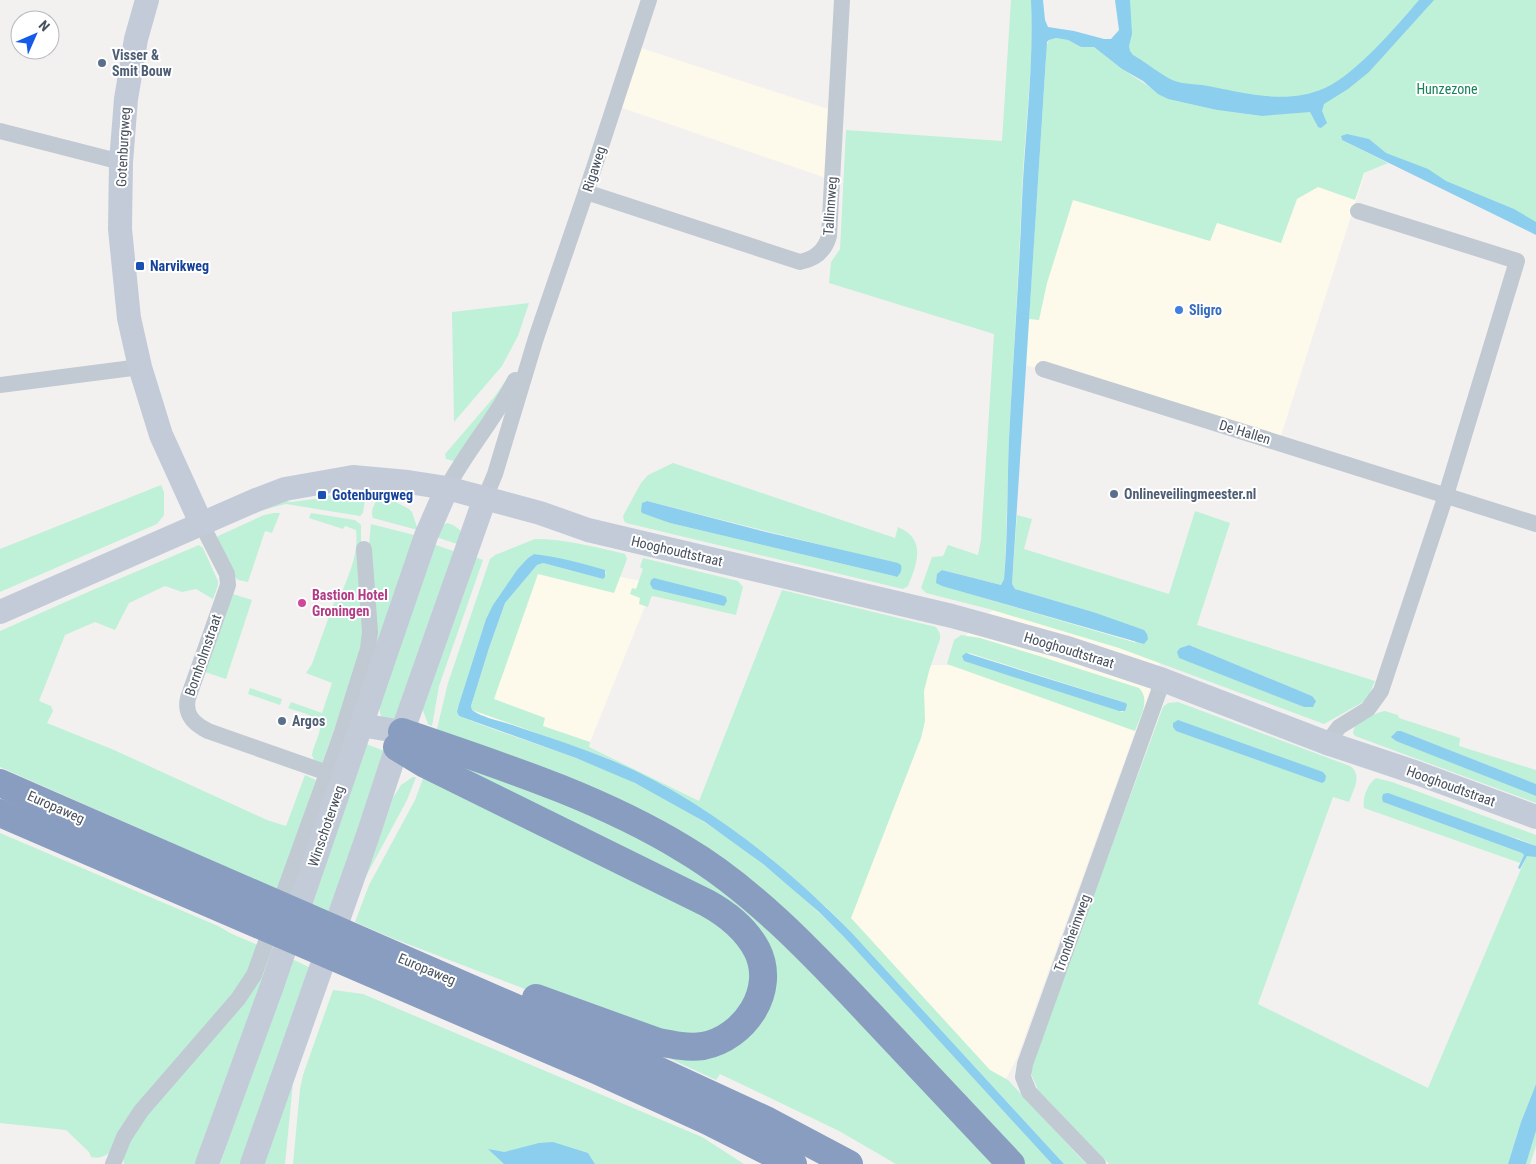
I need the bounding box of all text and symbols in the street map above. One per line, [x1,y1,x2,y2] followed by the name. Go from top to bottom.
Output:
[10,10,60,60] north arrow
[36,17,53,34] text: N
[112,47,172,79] place label: Visser & Smit Bouw
[96,57,108,69] marker: Visser & Smit Bouw
[1416,81,1478,97] park label: Hunzezone
[113,107,133,187] street label: Gotenburgweg
[579,144,609,194] street label: Rigaweg
[820,176,840,236] street label: Tallinnweg
[150,258,209,274] place label: Narvikweg
[134,260,146,272] marker: Narvikweg
[1189,302,1222,318] place label: Sligro
[1173,304,1185,316] marker: Sligro
[1217,417,1273,447] street label: De Hallen
[1124,486,1256,502] place label: Onlineveilingmeester.nl
[332,487,413,503] place label: Gotenburgweg
[1108,488,1120,500] marker: Onlineveilingmeester.nl
[316,489,328,501] marker: Gotenburgweg
[630,533,724,569] street label: Hooghoudtstraat
[312,587,388,619] place label: Bastion Hotel Groningen
[296,597,308,609] marker: Bastion Hotel Groningen
[182,612,224,698] street label: Bornholmstraat
[1022,629,1116,671] street label: Hooghoudtstraat
[292,713,325,729] place label: Argos
[276,715,288,727] marker: Argos
[1404,763,1498,809] street label: Hooghoudtstraat
[305,783,347,869] street label: Winschoterweg
[25,787,87,827] street label: Europaweg
[1051,892,1093,974] street label: Trondheimweg
[396,950,458,988] street label: Europaweg

